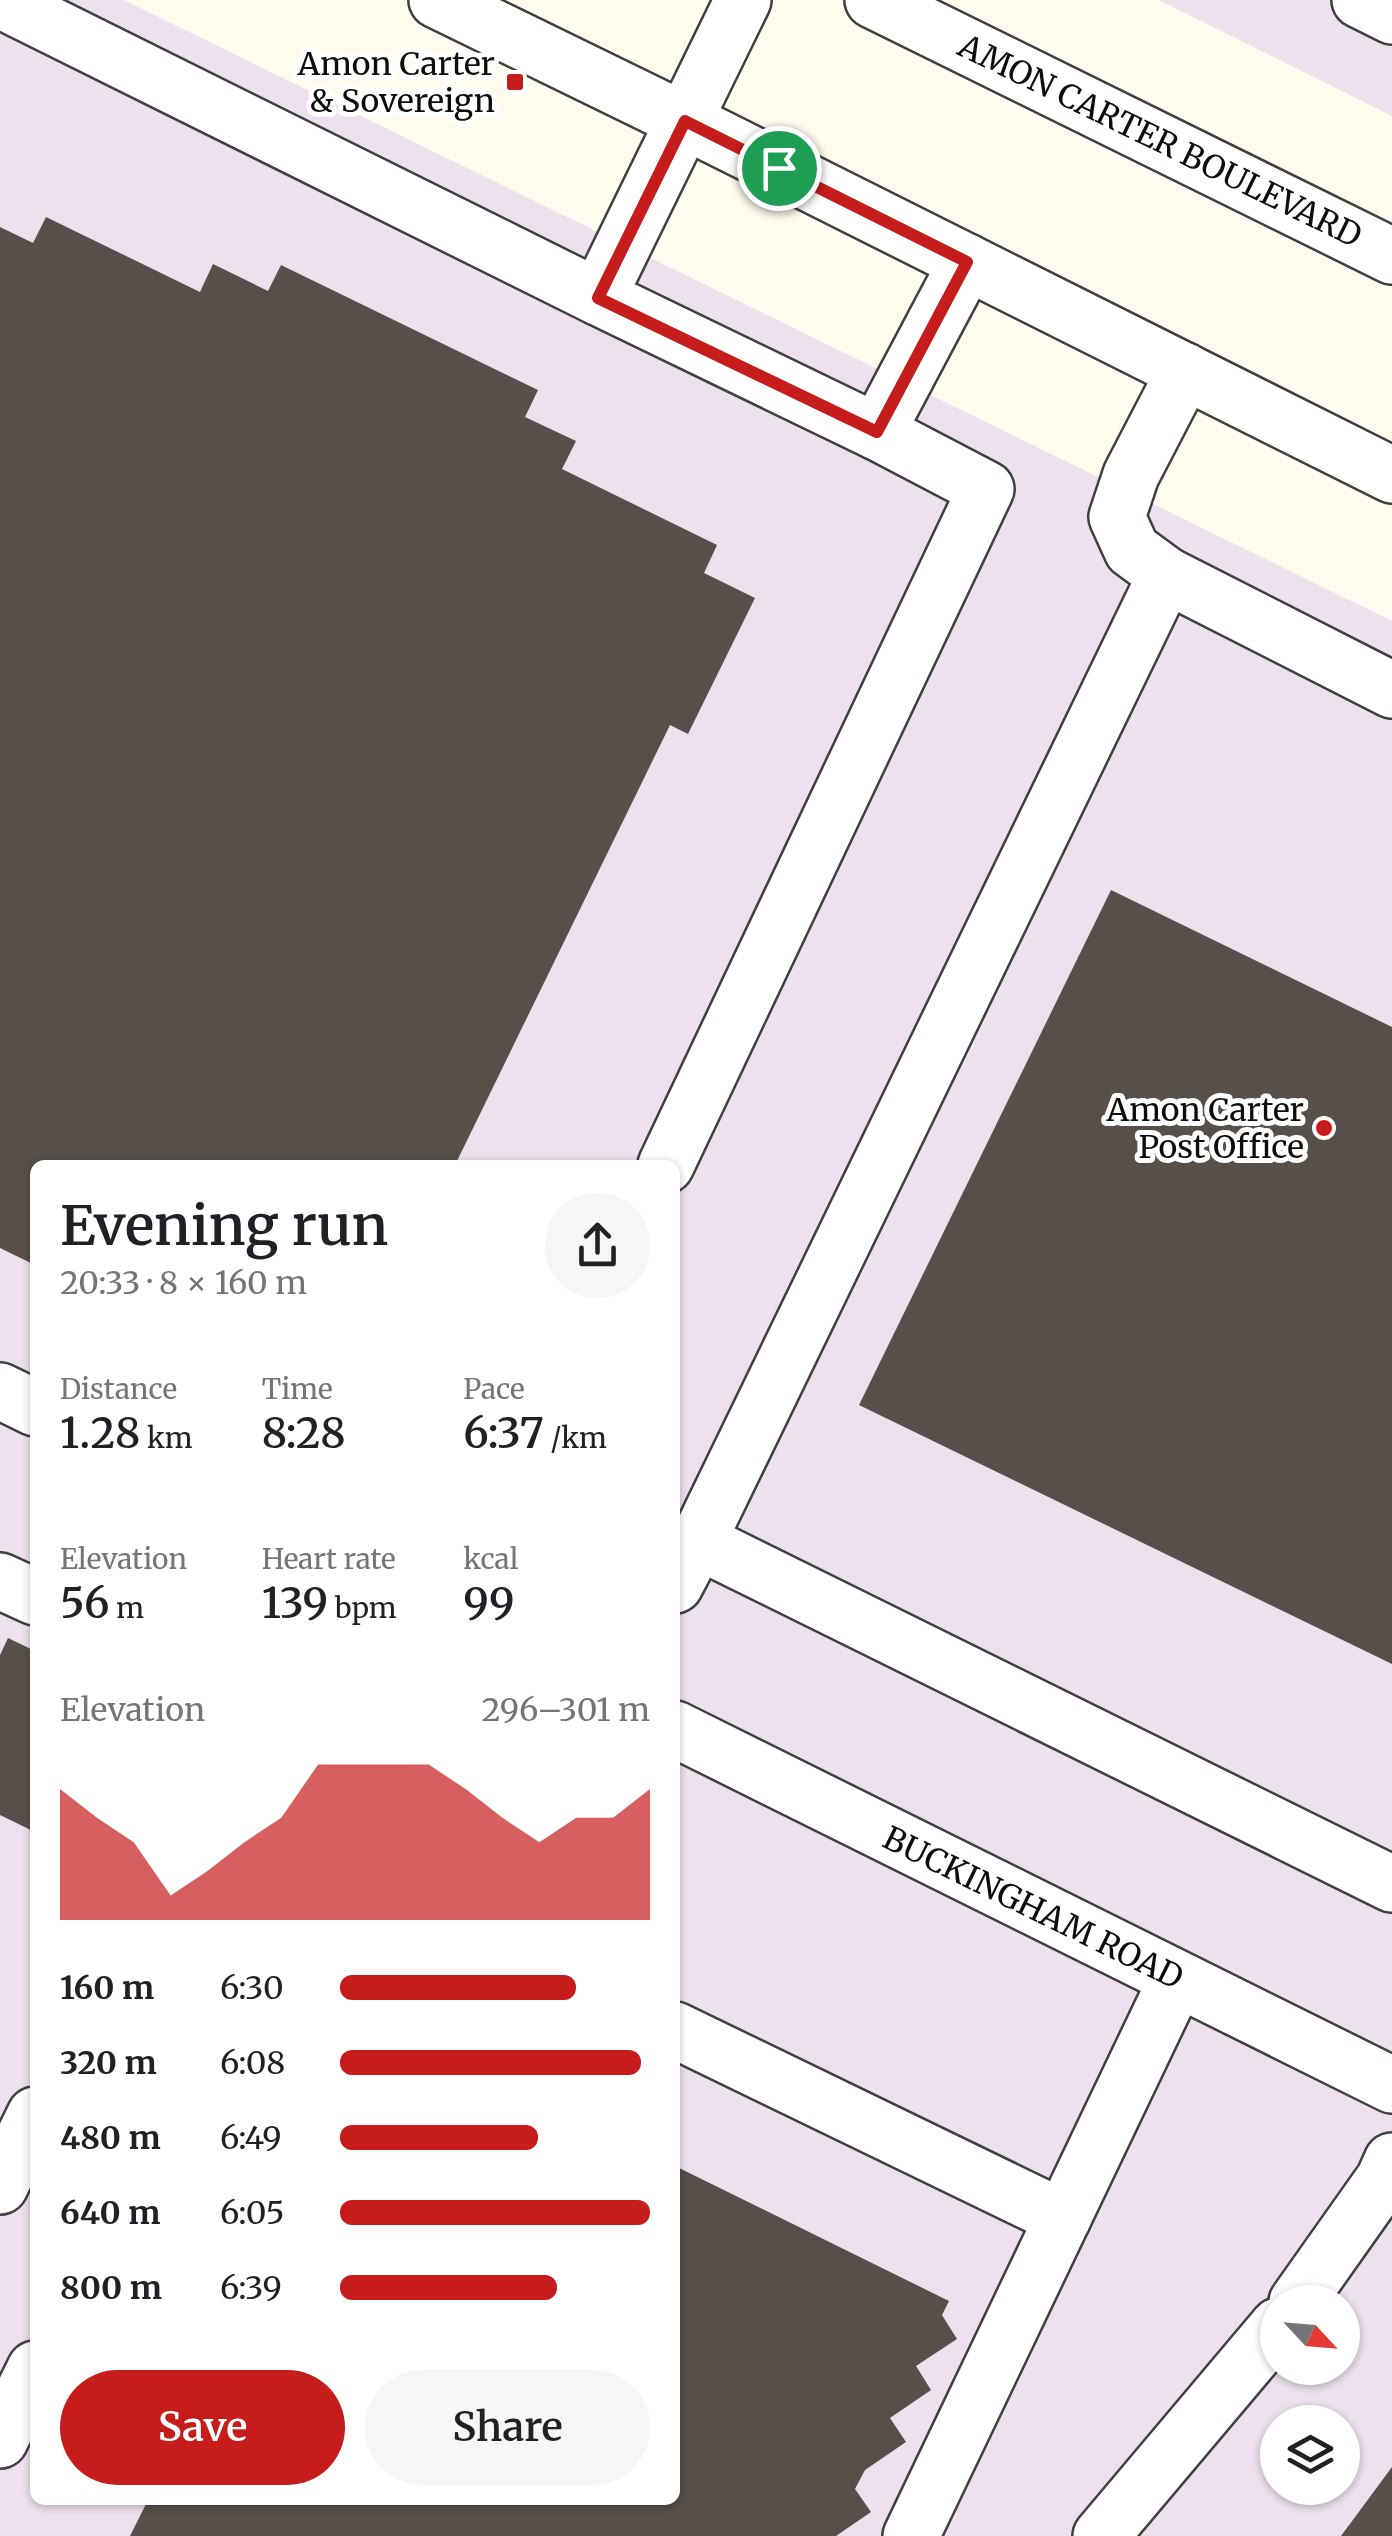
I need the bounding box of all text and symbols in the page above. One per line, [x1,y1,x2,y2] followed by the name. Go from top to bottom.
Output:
[951,25,1368,256] street label: AMON CARTER BOULEVARD
[297,44,495,121] place label: Amon Carter & Sovereign
[504,71,526,93] marker: Amon Carter & Sovereign
[737,126,822,211] pin
[752,141,807,196] icon: arrive
[1106,1090,1304,1167] place label: Amon Carter Post Office
[1313,1117,1335,1139] marker: Amon Carter Post Office
[60,1191,388,1260] text: Evening run
[545,1193,650,1298] button: share
[60,1263,307,1303] text: 20:33 · 8 × 160 m
[60,1371,177,1407] text: Distance
[262,1371,333,1407] text: Time
[463,1371,525,1407] text: Pace
[60,1407,140,1459] text: 1.28
[262,1407,346,1459] text: 8:28
[463,1407,544,1459] text: 6:37
[140,1420,193,1456] text: km
[544,1420,607,1456] text: /km
[60,1541,187,1577] text: Elevation
[262,1541,396,1577] text: Heart rate
[463,1541,518,1577] text: kcal
[60,1577,110,1629] text: 56
[262,1577,328,1629] text: 139
[463,1577,515,1629] text: 99
[110,1590,144,1626] text: m
[328,1590,397,1626] text: bpm
[60,1690,205,1730] text: Elevation
[482,1690,650,1730] text: 296–301 m
[877,1818,1189,1998] street label: BUCKINGHAM ROAD
[60,1968,154,2008] text: 160 m
[220,1968,284,2008] text: 6:30
[60,2043,157,2083] text: 320 m
[220,2043,285,2083] text: 6:08
[60,2118,161,2158] text: 480 m
[220,2118,282,2158] text: 6:49
[60,2193,161,2233] text: 640 m
[220,2193,284,2233] text: 6:05
[60,2268,162,2308] text: 800 m
[220,2268,282,2308] text: 6:39
[1260,2285,1360,2385] north arrow
[1260,2285,1360,2505] map controls
[60,2370,345,2485] button: Save
[365,2370,650,2485] button: Share
[1260,2405,1360,2505] button: layers

